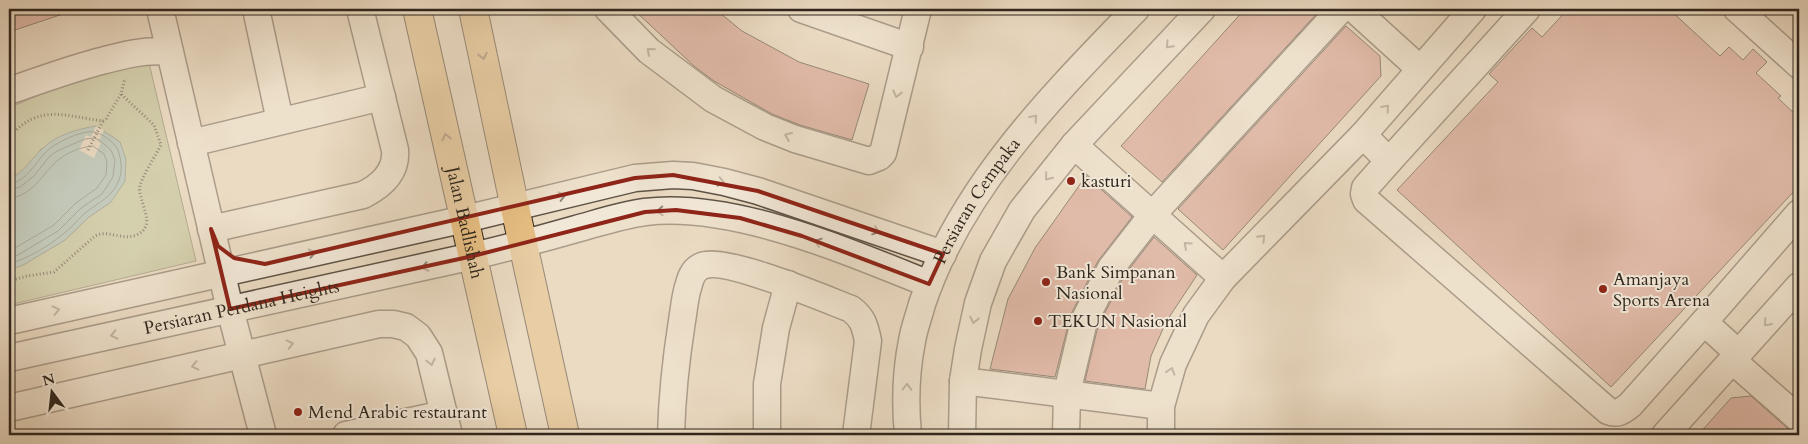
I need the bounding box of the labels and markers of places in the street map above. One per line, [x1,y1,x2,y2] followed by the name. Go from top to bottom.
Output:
[1081,169,1132,194] place label: kasturi
[1065,175,1077,187] marker: kasturi
[1056,260,1176,306] place label: Bank Simpanan Nasional
[1613,267,1710,313] place label: Amanjaya Sports Arena
[1040,276,1052,288] marker: Bank Simpanan Nasional
[1597,283,1609,295] marker: Amanjaya Sports Arena
[1048,309,1188,334] place label: TEKUN Nasional
[1032,315,1044,327] marker: TEKUN Nasional
[308,400,487,425] place label: Mend Arabic restaurant
[292,406,304,418] marker: Mend Arabic restaurant

